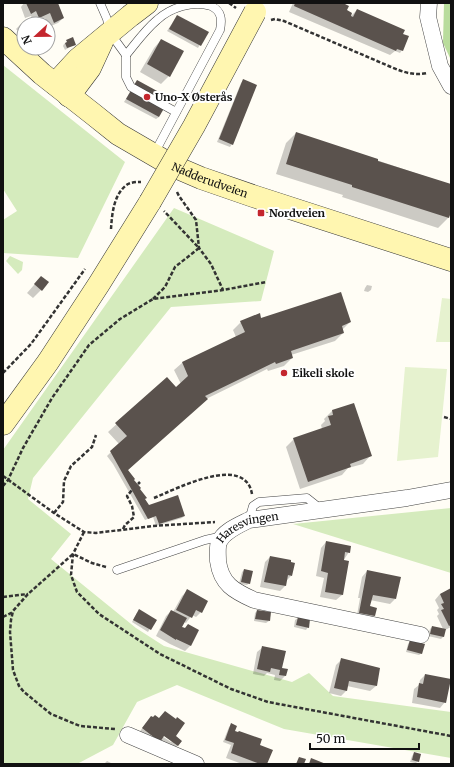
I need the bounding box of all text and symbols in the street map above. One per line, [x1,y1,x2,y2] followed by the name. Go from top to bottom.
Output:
[16,16,56,56] north arrow
[18,33,35,46] text: N
[155,90,233,104] place label: Uno-X Østerås
[142,92,152,102] marker: Uno-X Østerås
[170,159,250,201] street label: Nadderudveien
[269,206,326,220] place label: Nordveien
[256,208,266,218] marker: Nordveien
[292,366,354,380] place label: Eikeli skole
[279,368,289,378] marker: Eikeli skole
[213,509,280,546] street label: Haresvingen
[310,725,419,751] scale bar
[316,731,345,746] text: 50 m

